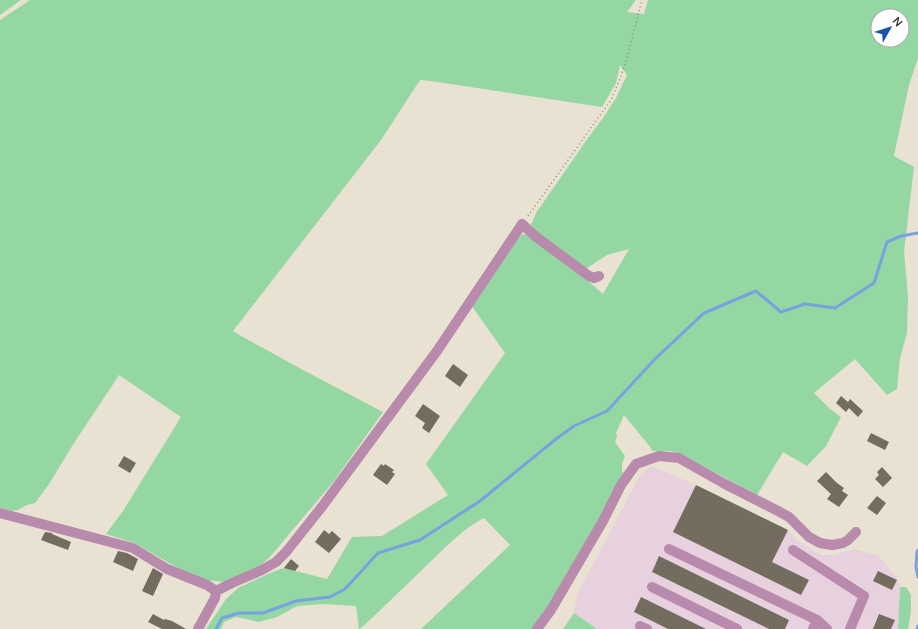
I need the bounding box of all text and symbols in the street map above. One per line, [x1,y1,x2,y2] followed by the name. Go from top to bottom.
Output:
[870,8,910,48] north arrow
[889,14,906,30] text: N

